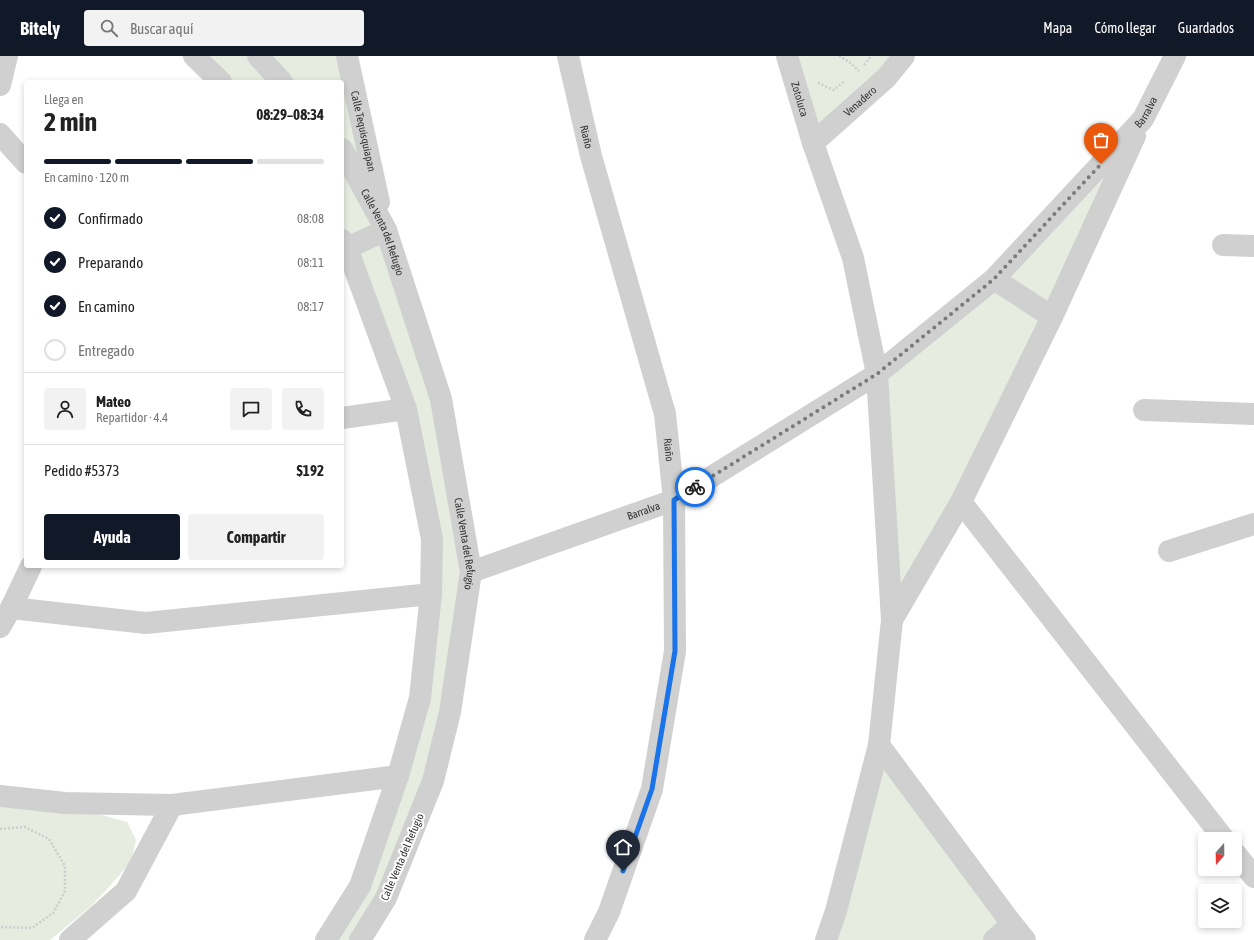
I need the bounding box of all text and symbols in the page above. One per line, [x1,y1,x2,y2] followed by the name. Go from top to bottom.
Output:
[84,10,364,46] search box
[20,17,60,39] text: Bitely
[98,17,120,39] icon: search
[130,20,193,37] text: Buscar aquí
[1043,20,1072,36] text: Mapa
[1094,20,1156,36] text: Cómo llegar
[1178,20,1234,36] text: Guardados
[789,80,811,118] street label: Zotoluca
[841,84,879,119] street label: Venadero
[349,90,378,173] street label: Calle Tequisquiapan
[44,92,84,107] text: Llega en
[1132,95,1159,130] street label: Barralva
[256,106,324,123] text: 08:29–08:34
[44,107,97,137] text: 2 min
[1084,123,1118,164] pin
[578,124,595,150] street label: Riaño
[1090,129,1112,151] icon: bag
[44,170,129,185] text: En camino · 120 m
[359,187,406,277] street label: Calle Venta del Refugio
[44,207,66,229] icon: check
[78,210,143,227] text: Confirmado
[297,211,324,226] text: 08:08
[44,251,66,273] icon: check
[78,254,143,271] text: Preparando
[297,255,324,270] text: 08:11
[44,295,66,317] icon: check
[78,298,135,315] text: En camino
[297,299,324,314] text: 08:17
[78,342,135,359] text: Entregado
[44,388,86,430] button: person
[230,388,272,430] button: chat
[282,388,324,430] button: phone
[96,393,131,410] text: Mateo
[96,410,168,425] text: Repartidor · 4.4
[662,437,676,462] street label: Riaño
[44,462,120,479] text: Pedido #5373
[297,462,324,479] text: $192
[675,467,715,507] courier
[684,476,706,498] icon: bike
[452,497,477,591] street label: Calle Venta del Refugio
[625,499,662,522] street label: Barralva
[44,514,180,560] button: Ayuda
[188,514,324,560] button: Compartir
[378,812,426,902] street label: Calle Venta del Refugio
[606,830,640,871] pin
[1198,832,1242,876] north arrow
[1198,832,1242,928] map controls
[612,836,634,858] icon: home
[1198,884,1242,928] button: layers

